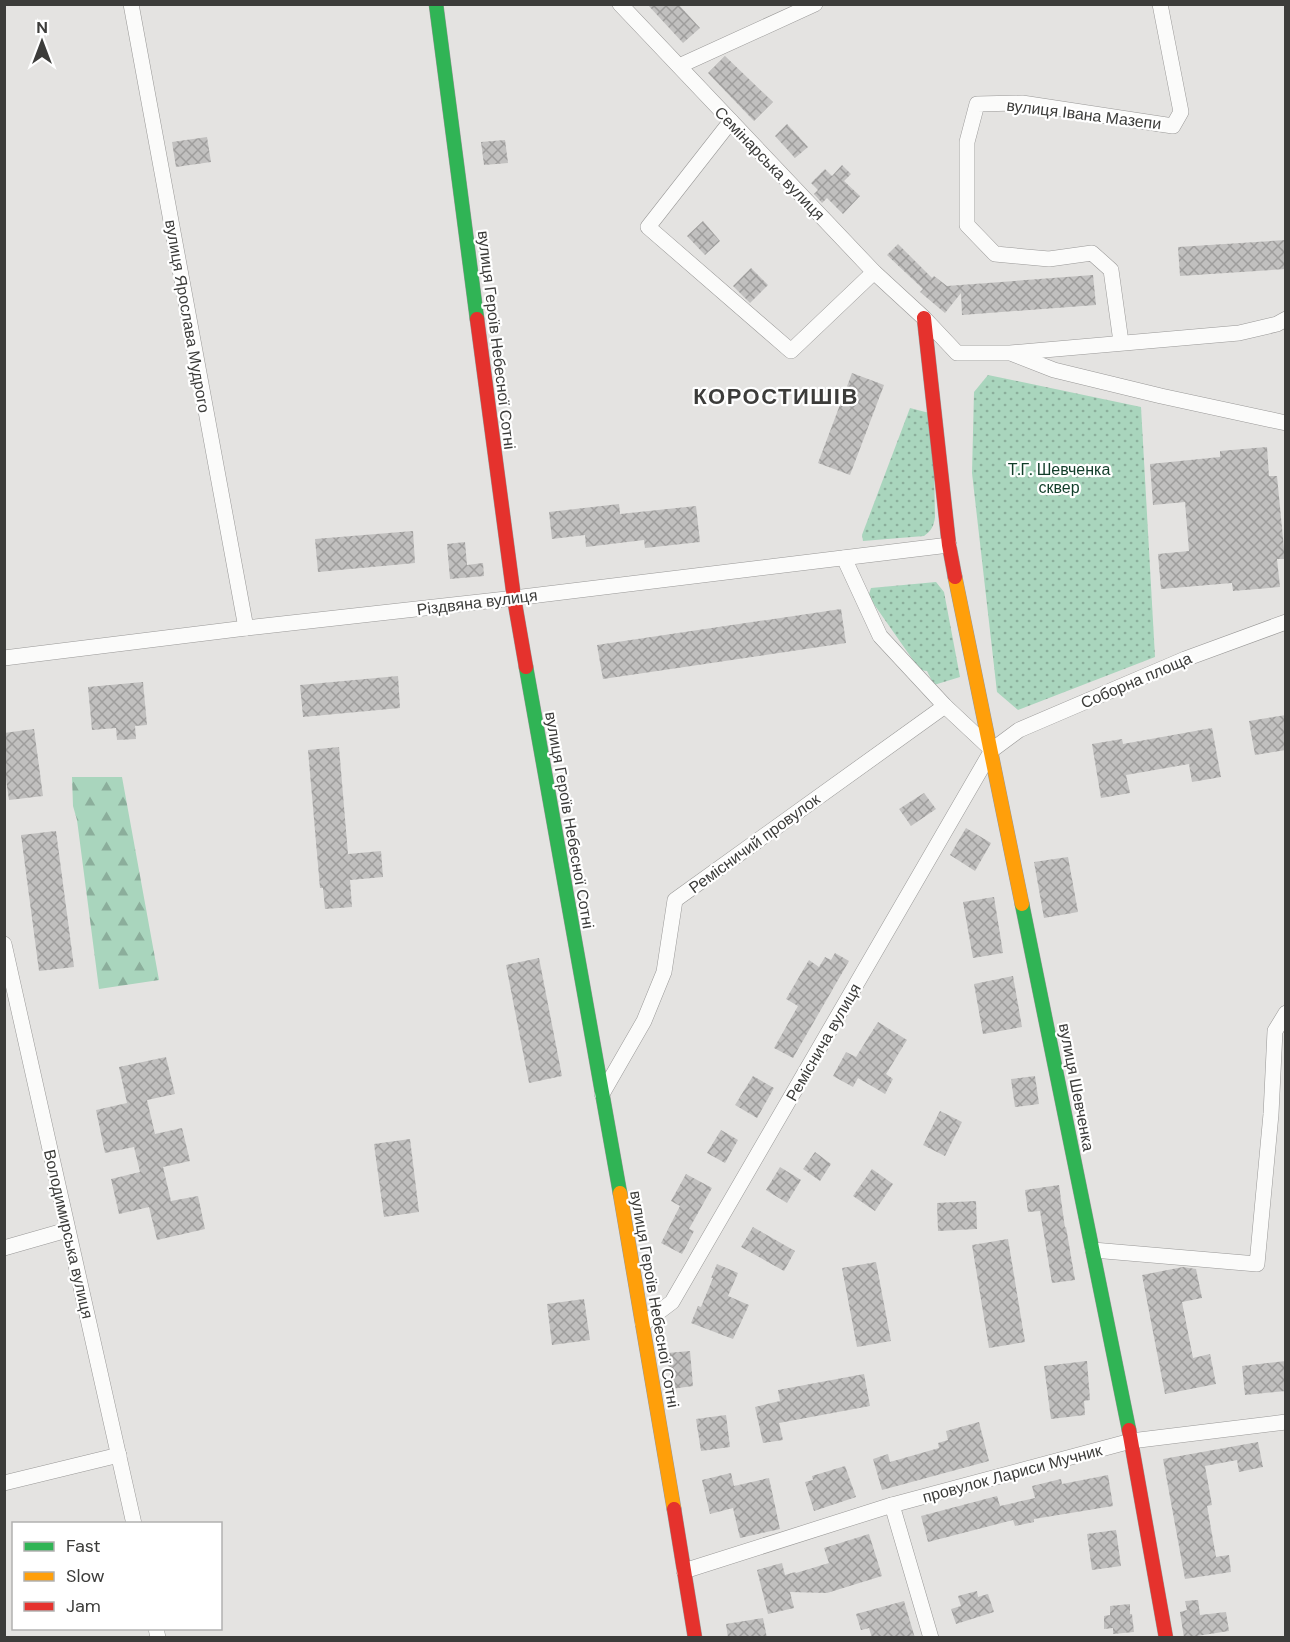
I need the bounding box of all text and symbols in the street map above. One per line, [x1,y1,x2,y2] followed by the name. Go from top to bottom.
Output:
[12,12,72,72] north arrow
[36,17,48,38] text: N
[1005,95,1162,134] street label: вулиця Івана Мазепи
[710,102,829,225] street label: Семінарська вулиця
[160,218,215,414] street label: вулиця Ярослава Мудрого
[473,230,520,451] street label: вулиця Героїв Небесної Сотні
[693,382,859,411] district label: КОРОСТИШІВ
[1008,459,1110,498] park label: Т.Г. Шевченка сквер
[416,585,539,620] street label: Різдвяна вулиця
[1078,648,1195,713] street label: Соборна площа
[540,710,599,930] street label: вулиця Героїв Небесної Сотні
[684,788,825,898] street label: Ремісничий провулок
[781,980,866,1105] street label: Реміснича вулиця
[1054,1021,1099,1153] street label: вулиця Шевченка
[39,1147,98,1321] street label: Володимирська вулиця
[625,1189,684,1409] street label: вулиця Героїв Небесної Сотні
[920,1439,1105,1508] street label: провулок Лариси Мучник
[12,1522,222,1630] legend
[66,1534,101,1558] text: Fast
[66,1564,105,1588] text: Slow
[66,1594,101,1618] text: Jam

